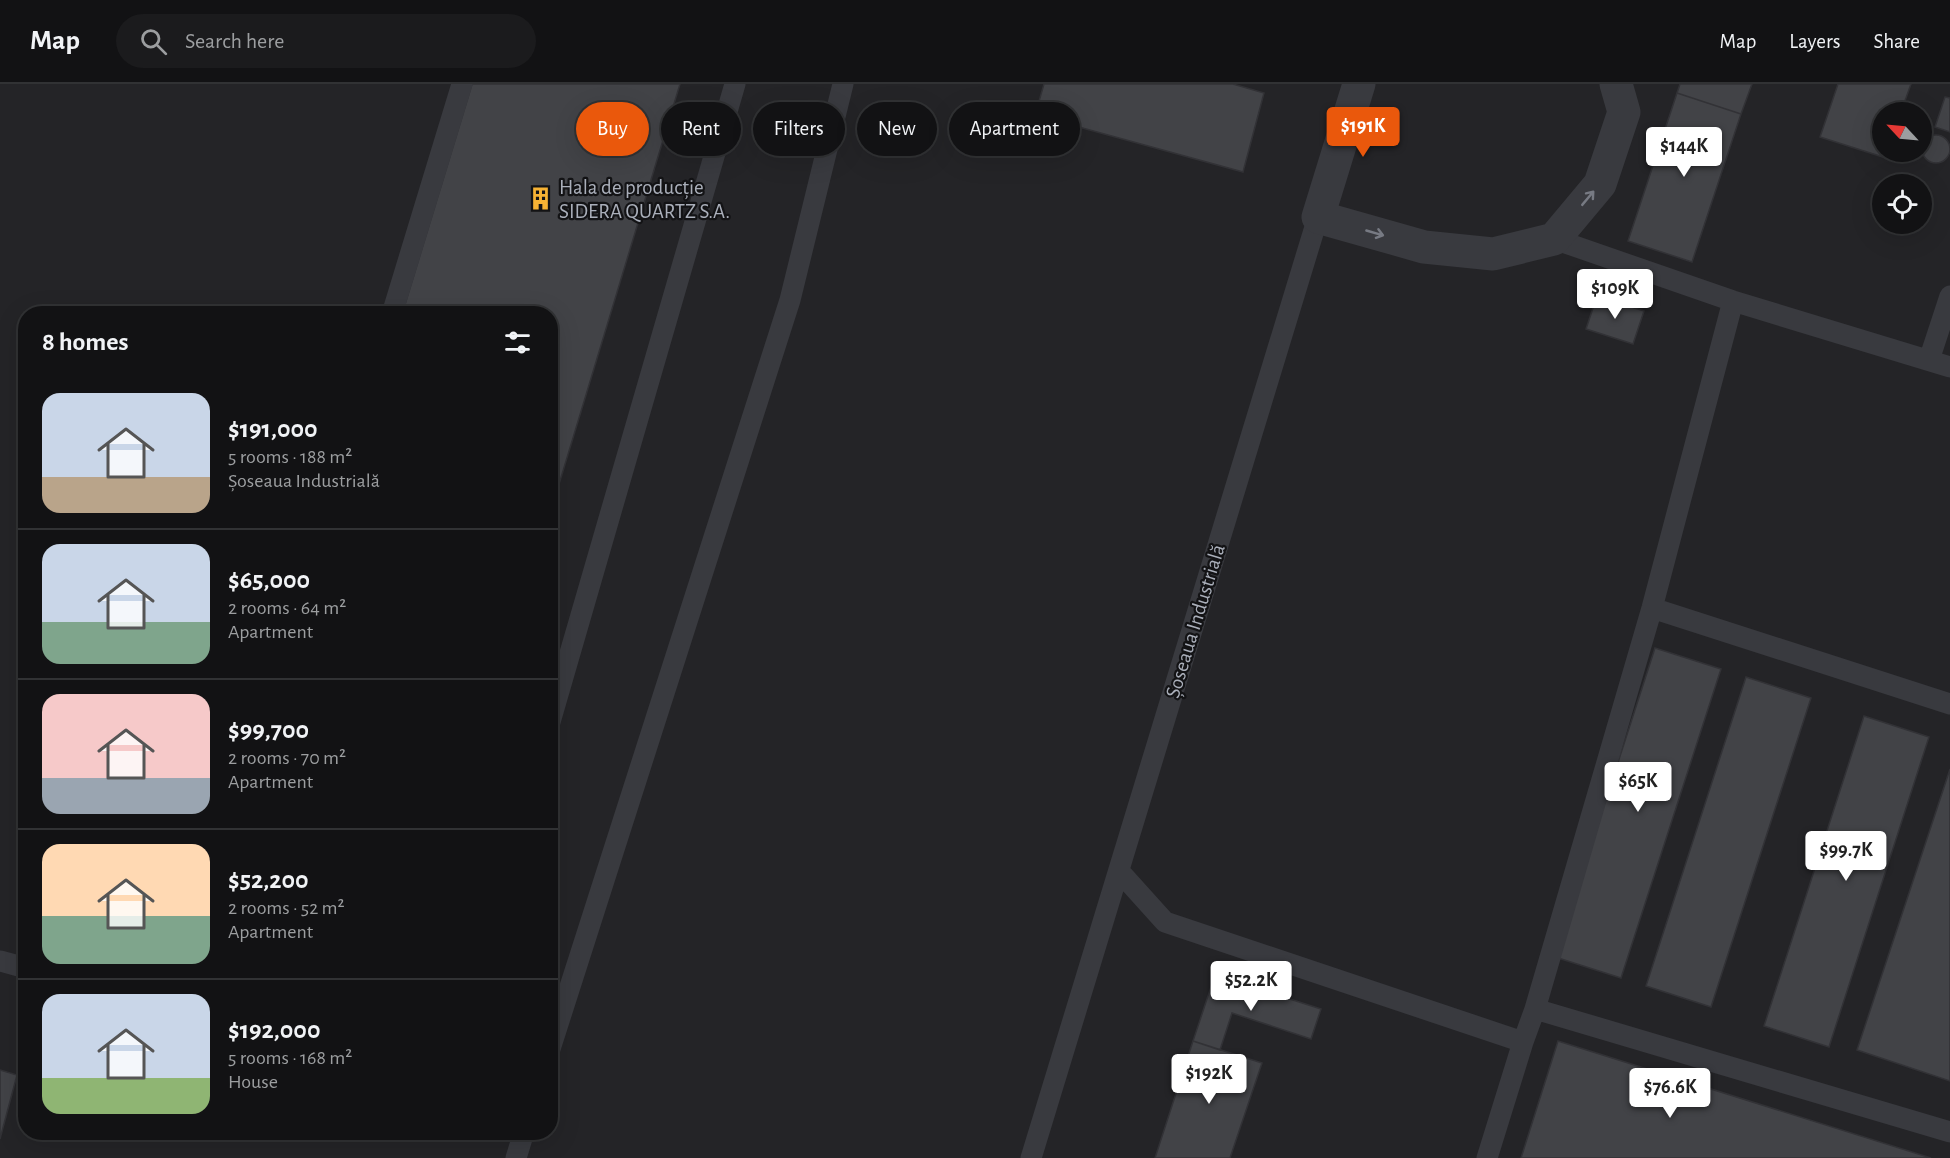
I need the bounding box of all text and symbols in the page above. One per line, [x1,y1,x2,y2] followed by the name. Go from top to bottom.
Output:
[116,14,536,68] search box
[137,25,170,58] icon: search
[30,27,80,55] text: Map
[185,30,284,52] text: Search here
[1720,31,1756,52] text: Map
[1789,31,1840,52] text: Layers
[1873,31,1920,52] text: Share
[576,102,649,156] chip: Buy
[661,102,741,156] chip: Rent
[753,102,845,156] chip: Filters
[857,102,937,156] chip: New
[949,102,1080,156] chip: Apartment
[1872,102,1932,162] north arrow
[1872,102,1932,234] map controls
[1321,107,1405,158] pin: $191K
[1341,116,1385,136] text: $191K
[1642,127,1726,178] pin: $144K
[1660,136,1708,156] text: $144K
[1872,174,1932,234] button: locate
[559,177,730,222] place label: Hala de producție SIDERA QUARTZ S.A.
[528,186,554,212] building icon: Hala de producție SIDERA QUARTZ S.A.
[1582,190,1595,206] one-way arrow
[1365,228,1384,239] one-way arrow
[1573,269,1657,320] pin: $109K
[1591,278,1639,298] text: $109K
[501,326,534,359] icon: filters
[42,329,129,355] text: 8 homes
[228,416,318,442] text: $191,000
[90,417,162,489] icon: home
[228,447,352,467] text: 5 rooms · 188 m²
[228,471,380,491] text: Șoseaua Industrială
[1162,541,1231,701] street label: Șoseaua Industrială
[228,567,310,593] text: $65,000
[90,568,162,640] icon: home
[228,598,346,618] text: 2 rooms · 64 m²
[228,622,313,642] text: Apartment
[228,717,309,743] text: $99,700
[90,718,162,790] icon: home
[228,748,346,768] text: 2 rooms · 70 m²
[1602,762,1674,813] pin: $65K
[1619,771,1657,791] text: $65K
[228,772,313,792] text: Apartment
[1797,831,1895,882] pin: $99.7K
[1819,840,1873,860] text: $99.7K
[228,867,308,893] text: $52,200
[90,868,162,940] icon: home
[228,898,345,918] text: 2 rooms · 52 m²
[228,922,313,942] text: Apartment
[1202,961,1300,1012] pin: $52.2K
[1225,970,1277,990] text: $52.2K
[228,1017,320,1043] text: $192,000
[90,1018,162,1090] icon: home
[228,1048,352,1068] text: 5 rooms · 168 m²
[1167,1054,1251,1105] pin: $192K
[1186,1063,1232,1083] text: $192K
[1621,1068,1719,1119] pin: $76.6K
[228,1072,278,1092] text: House
[1643,1077,1697,1097] text: $76.6K

